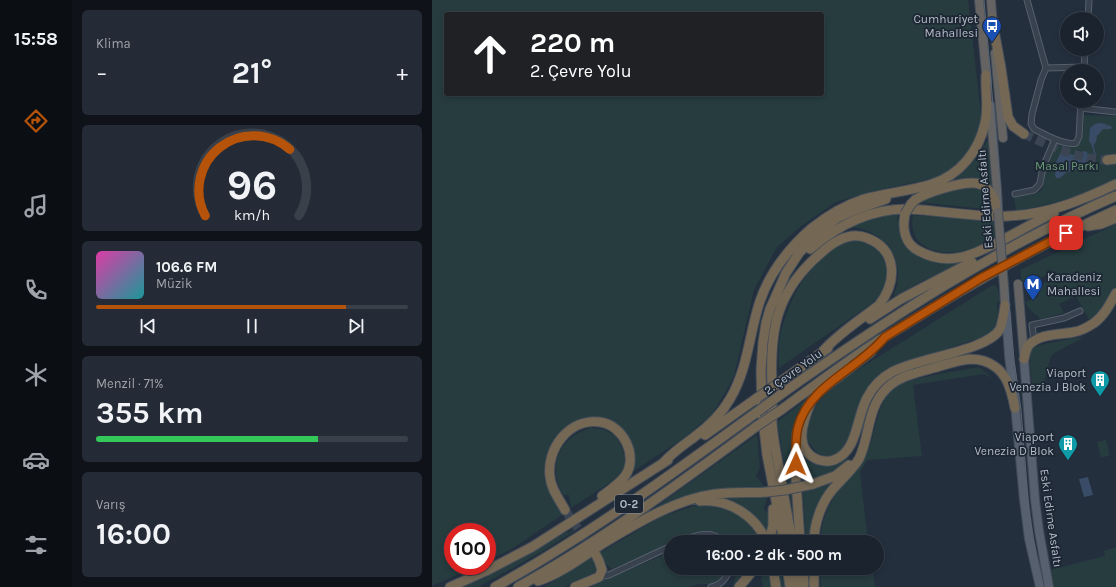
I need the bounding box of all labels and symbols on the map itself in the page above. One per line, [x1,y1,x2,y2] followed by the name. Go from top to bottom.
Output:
[913,12,978,40] place label: Cumhuriyet Mahallesi
[981,15,1003,43] bus stop icon: Cumhuriyet Mahallesi
[975,149,995,249] street label: Eski Edirne Asfaltı
[1035,159,1099,173] park label: Masal Parkı
[1049,216,1083,250] pin
[1047,270,1102,298] place label: Karadeniz Mahallesi
[1022,273,1044,301] metro station icon: Karadeniz Mahallesi
[761,346,825,398] street label: 2. Çevre Yolu
[1010,366,1086,394] place label: Viaport Venezia J Blok
[1089,369,1111,397] building icon: Viaport Venezia J Blok
[974,430,1054,458] place label: Viaport Venezia D Blok
[1057,433,1079,461] building icon: Viaport Venezia D Blok
[775,443,817,485] position arrow
[1037,468,1065,568] street label: Eski Edirne Asfaltı
[615,495,643,513] road number: O-2
[444,523,496,575] speed limit sign: 100

